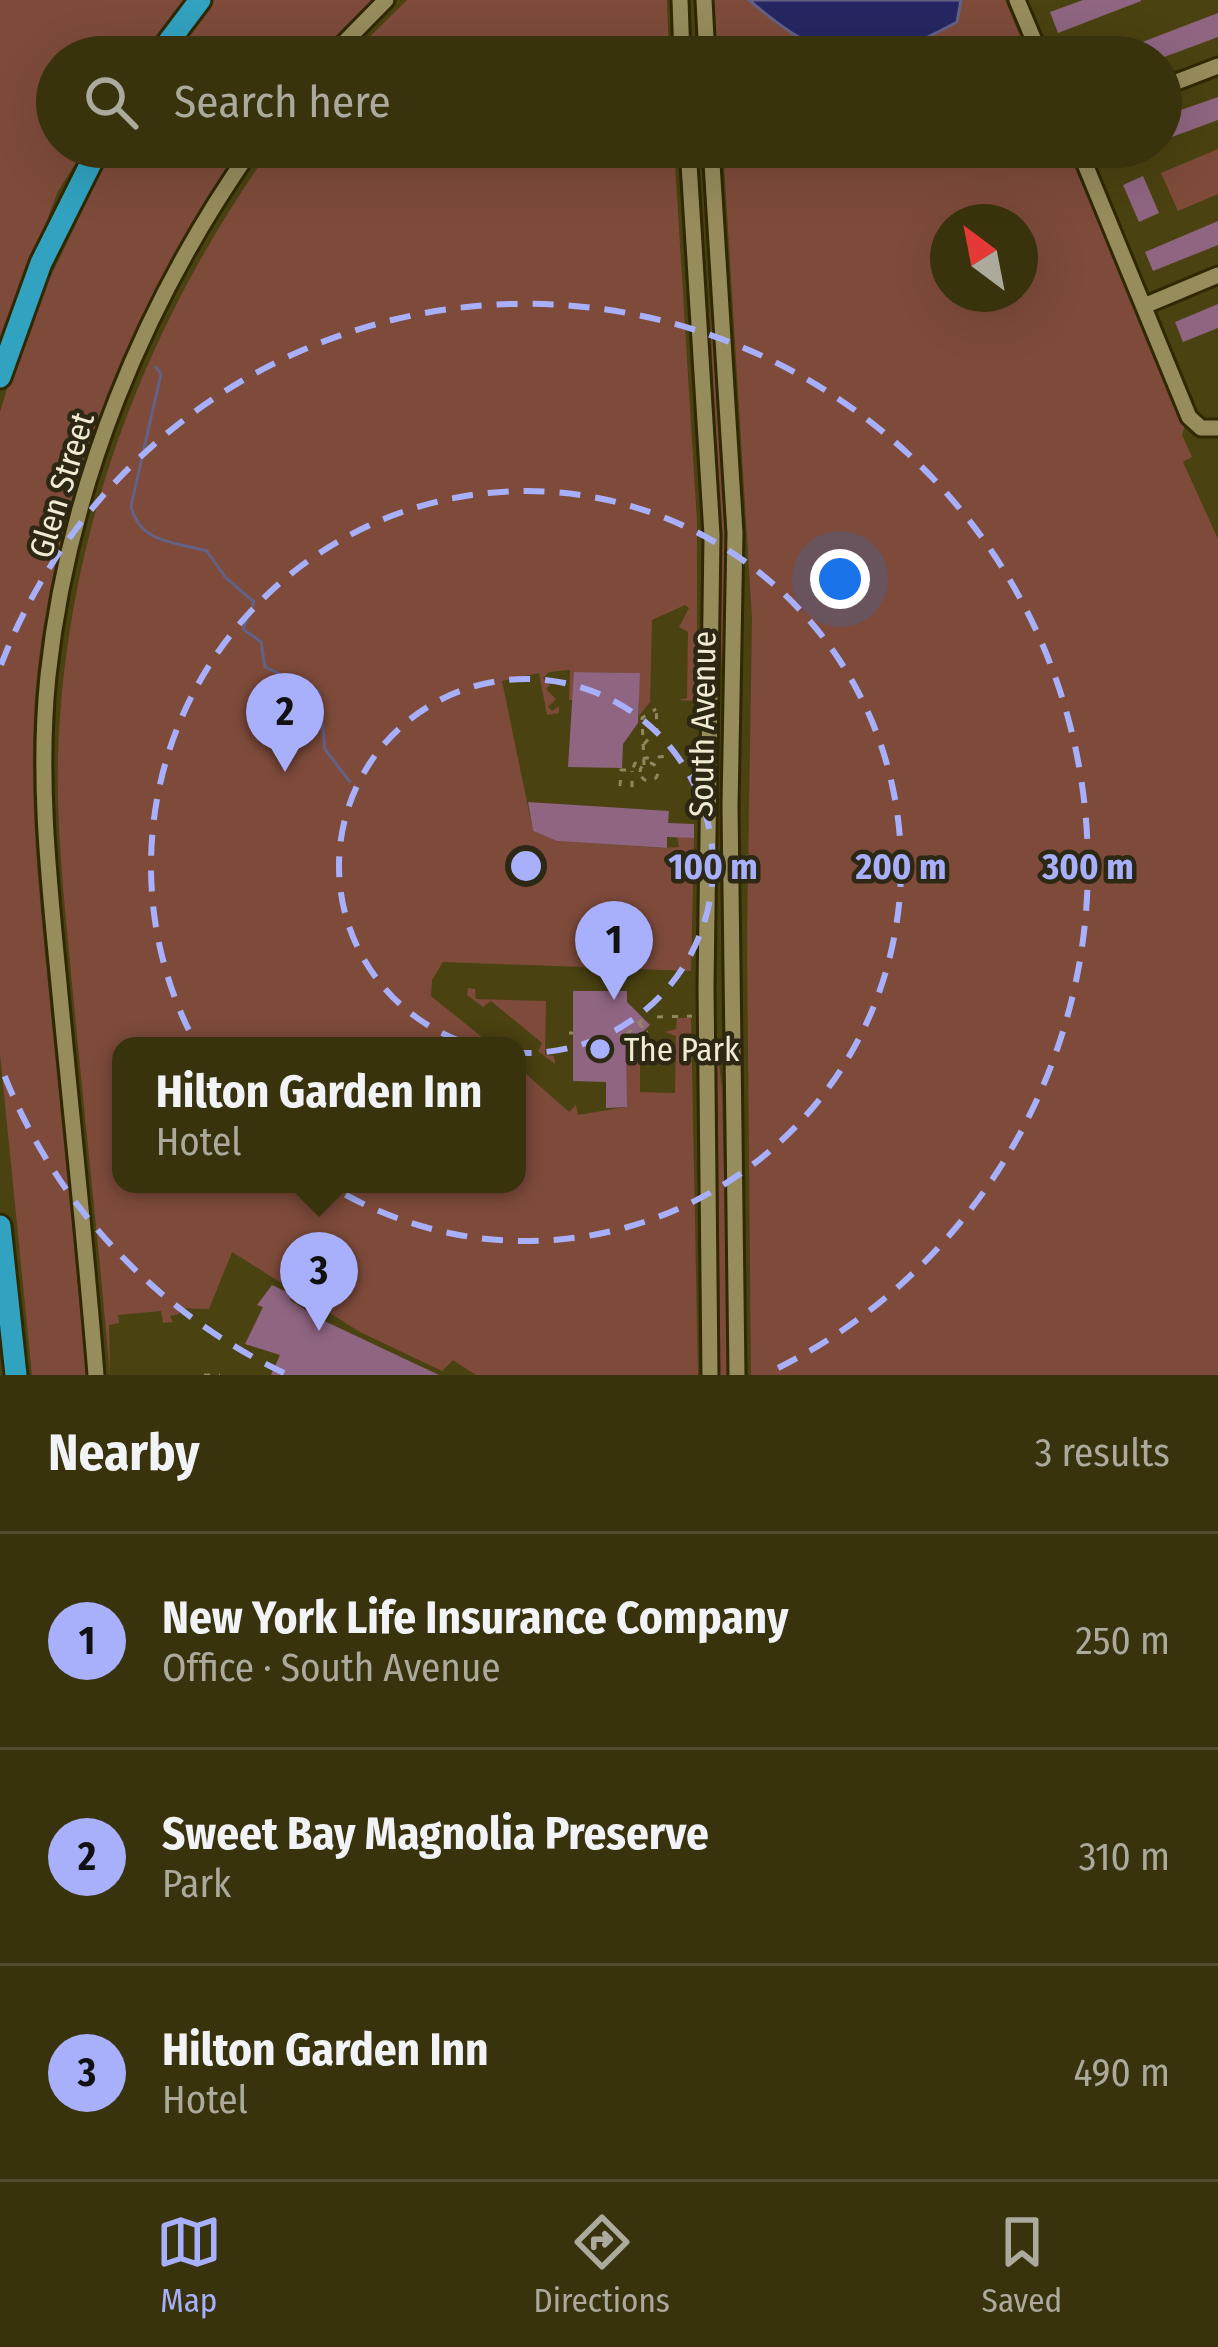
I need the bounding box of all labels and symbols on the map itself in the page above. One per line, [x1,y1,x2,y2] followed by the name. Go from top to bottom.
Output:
[930,204,1038,312] north arrow
[21,408,103,563] street label: Glen Street
[810,549,870,609] your location
[681,631,725,817] street label: South Avenue
[246,673,324,772] pin: 2
[505,845,547,887] centre of rings
[668,845,758,889] text: 100 m
[855,845,946,889] text: 200 m
[1041,845,1134,889] text: 300 m
[575,901,653,1000] pin: 1
[624,1030,740,1070] place label: The Park
[587,1036,613,1062] marker: The Park
[280,1232,358,1331] pin: 3

